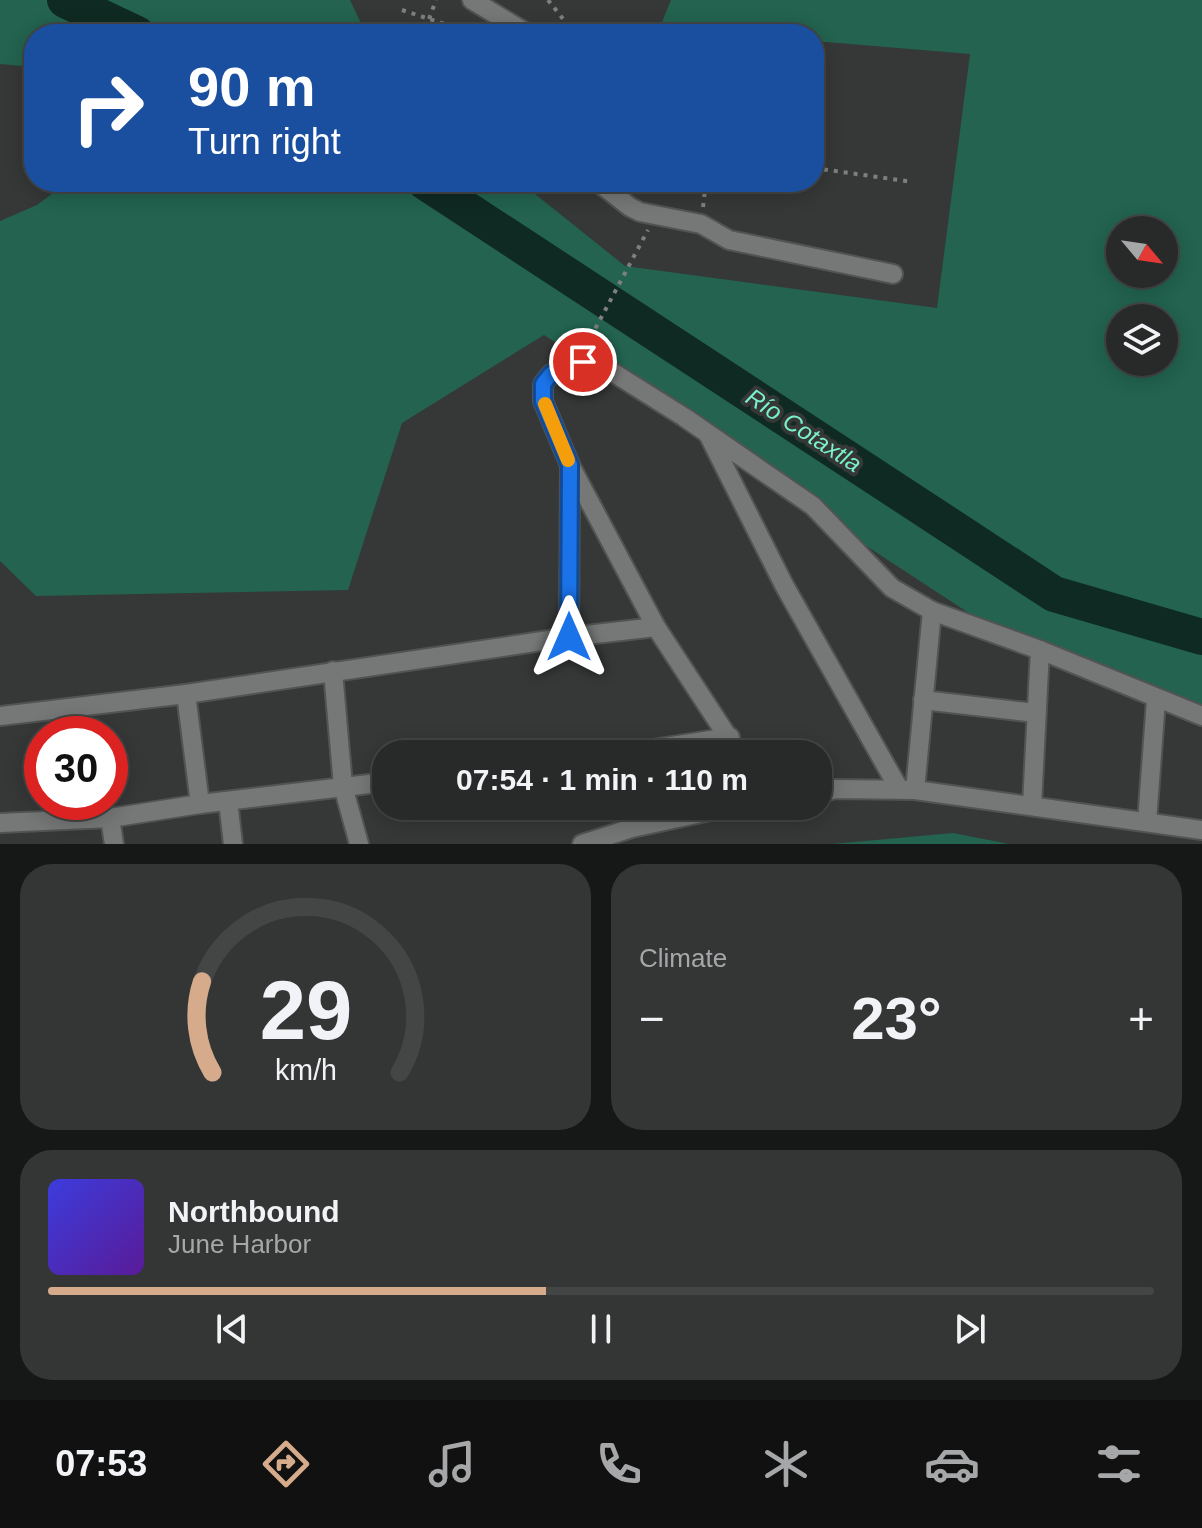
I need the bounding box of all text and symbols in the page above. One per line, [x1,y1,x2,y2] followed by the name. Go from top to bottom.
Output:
[188,55,316,118] text: 90 m
[56,56,160,160] icon: right
[188,121,341,162] text: Turn right
[1106,216,1178,288] north arrow
[1106,216,1178,376] map controls
[1106,304,1178,376] button: layers
[549,328,617,396] pin
[561,340,605,384] icon: arrive
[741,383,867,477] water label: Río Cotaxtla
[527,595,611,679] position arrow
[24,716,128,820] speed limit sign: 30
[456,763,748,796] text: 07:54 · 1 min · 110 m
[639,943,727,973] text: Climate
[259,964,352,1057] text: 29
[851,985,942,1052] text: 23°
[639,994,665,1043] text: −
[1128,994,1154,1043] text: +
[275,1054,336,1086] text: km/h
[168,1195,340,1228] text: Northbound
[168,1229,311,1259] text: June Harbor
[210,1307,254,1351] icon: previous
[579,1307,623,1351] icon: pause
[948,1307,992,1351] icon: next
[258,1436,314,1492] icon: directions
[424,1436,480,1492] icon: music
[591,1436,647,1492] icon: phone
[758,1436,814,1492] icon: climate
[924,1436,980,1492] icon: car
[1091,1436,1147,1492] icon: filters
[55,1443,147,1484] text: 07:53

